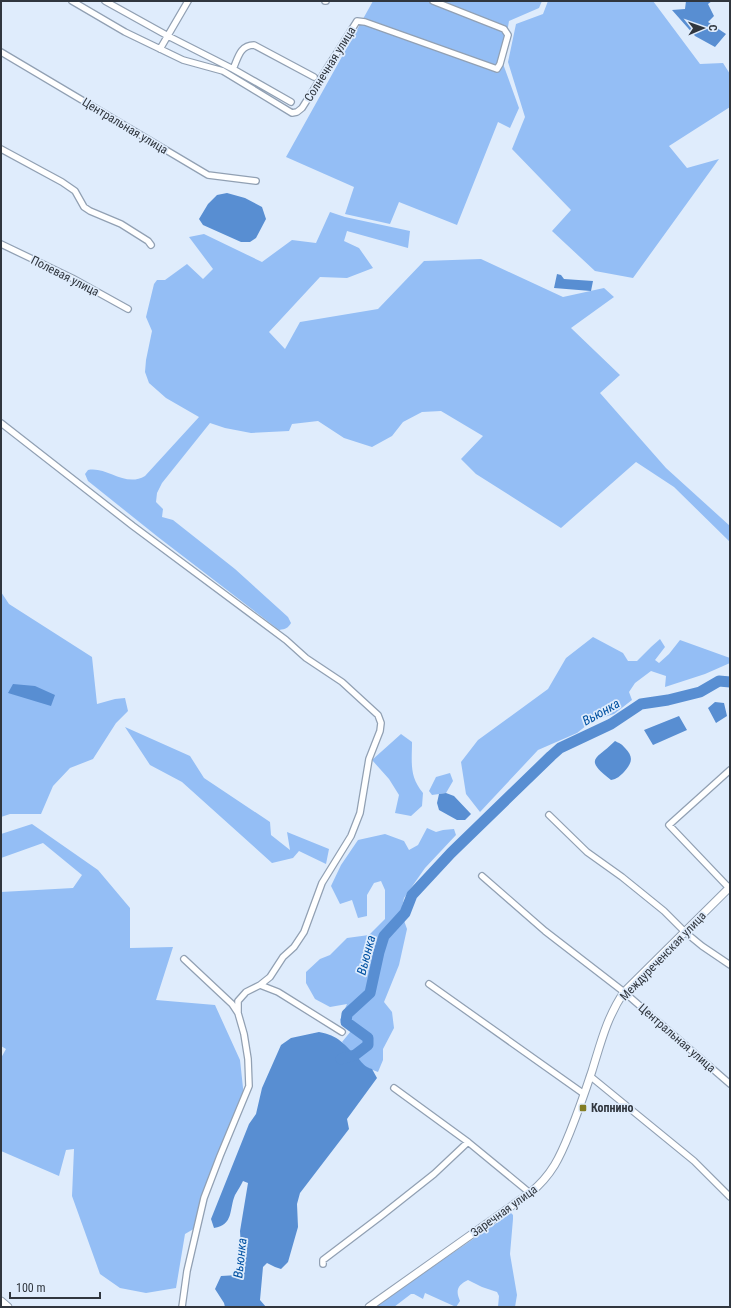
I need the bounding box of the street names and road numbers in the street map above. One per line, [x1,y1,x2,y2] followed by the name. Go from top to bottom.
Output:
[301,24,359,104] street label: Солнечная улица
[80,95,171,157] street label: Центральная улица
[29,253,102,299] street label: Полевая улица
[617,909,709,1003] street label: Междуреченская улица
[636,1001,719,1075] street label: Центральная улица
[468,1182,540,1240] street label: Заречная улица

